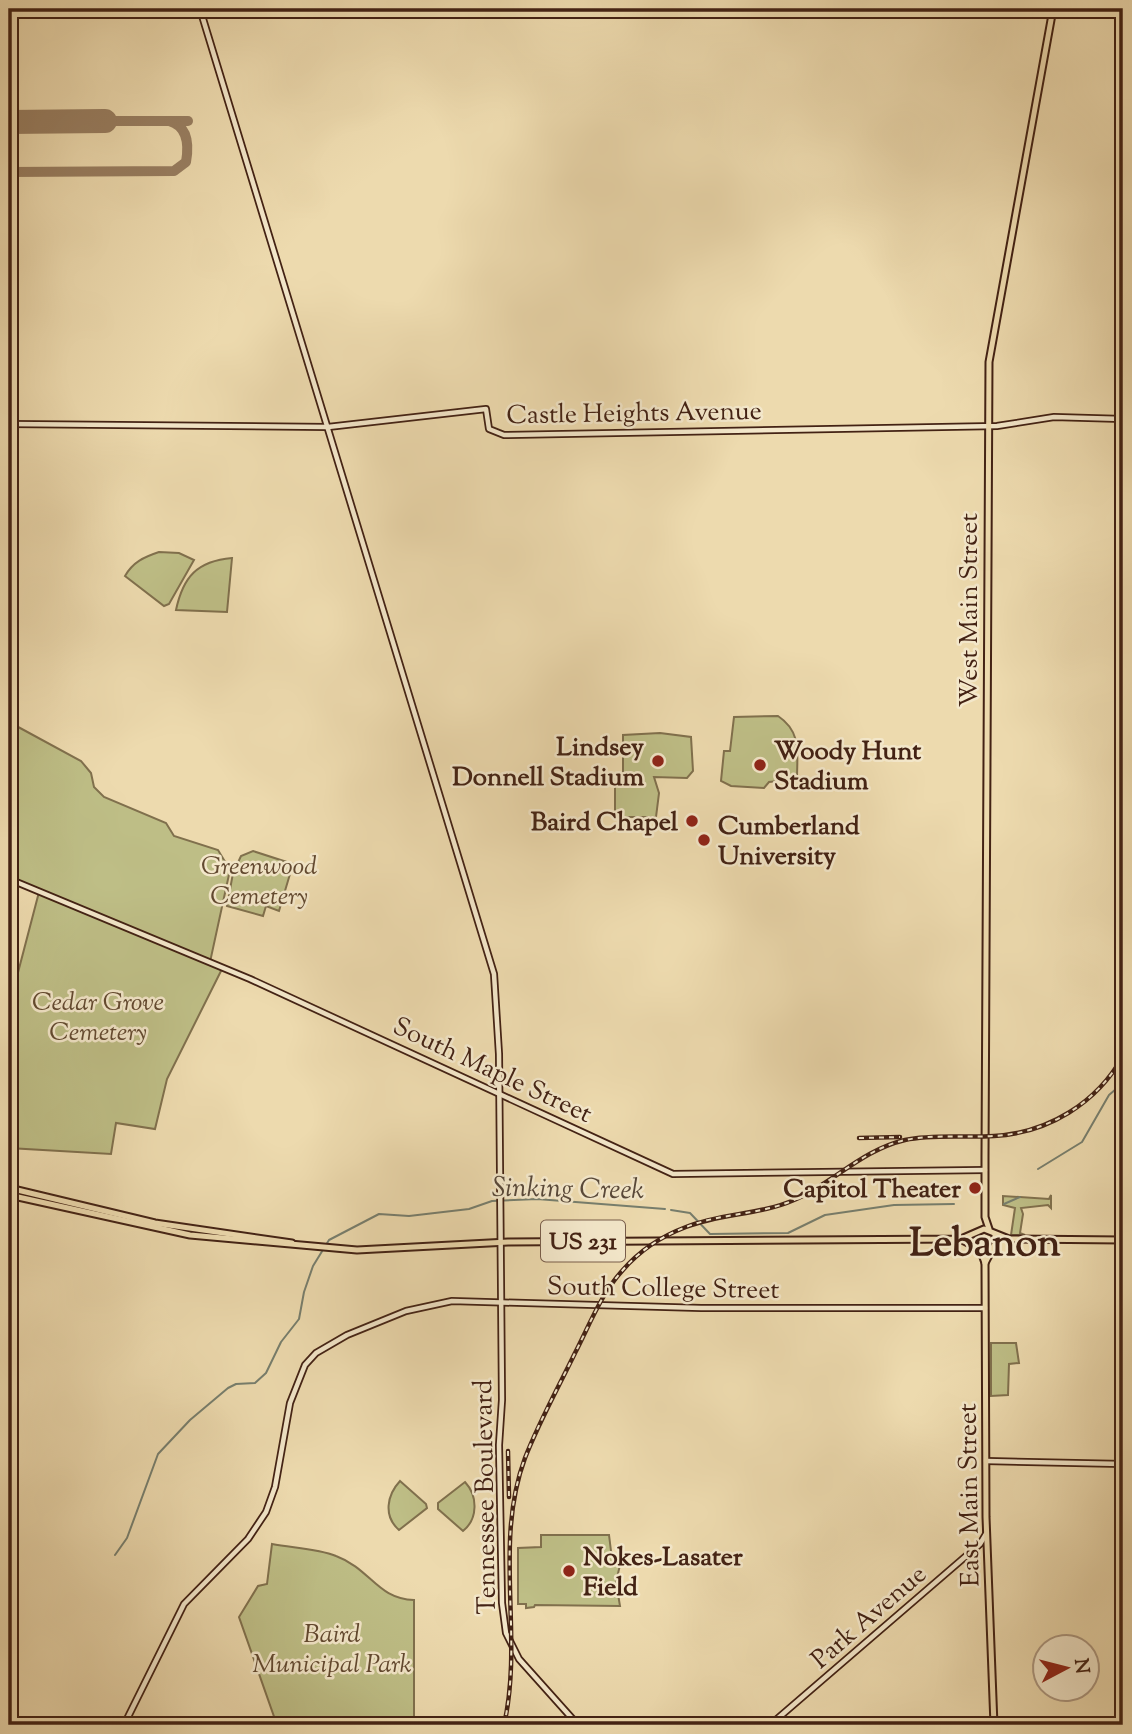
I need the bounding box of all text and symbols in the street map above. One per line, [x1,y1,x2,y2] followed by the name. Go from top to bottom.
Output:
[506,394,762,435] street label: Castle Heights Avenue
[952,513,989,707] street label: West Main Street
[452,730,644,797] place label: Lindsey Donnell Stadium
[774,734,921,801] place label: Woody Hunt Stadium
[650,753,666,769] marker: Lindsey Donnell Stadium
[752,757,768,773] marker: Woody Hunt Stadium
[531,805,679,842] place label: Baird Chapel
[718,809,860,876] place label: Cumberland University
[684,813,700,829] marker: Baird Chapel
[696,832,712,848] marker: Cumberland University
[201,849,317,916] park label: Greenwood Cemetery
[32,985,164,1052] park label: Cedar Grove Cemetery
[386,1009,598,1134] street label: South Maple Street
[491,1169,645,1211] water label: Sinking Creek
[783,1172,961,1209] place label: Capitol Theater
[967,1180,983,1196] marker: Capitol Theater
[909,1217,1061,1274] district label: Lebanon
[541,1220,625,1261] road number: US 231
[546,1269,780,1310] street label: South College Street
[466,1379,507,1615] street label: Tennessee Boulevard
[950,1403,991,1587] street label: East Main Street
[583,1540,743,1607] place label: Nokes-Lasater Field
[804,1557,935,1678] street label: Park Avenue
[561,1563,577,1579] marker: Nokes-Lasater Field
[252,1617,412,1684] park label: Baird Municipal Park
[1030,1632,1100,1702] north arrow
[1066,1657,1095,1675] text: N

